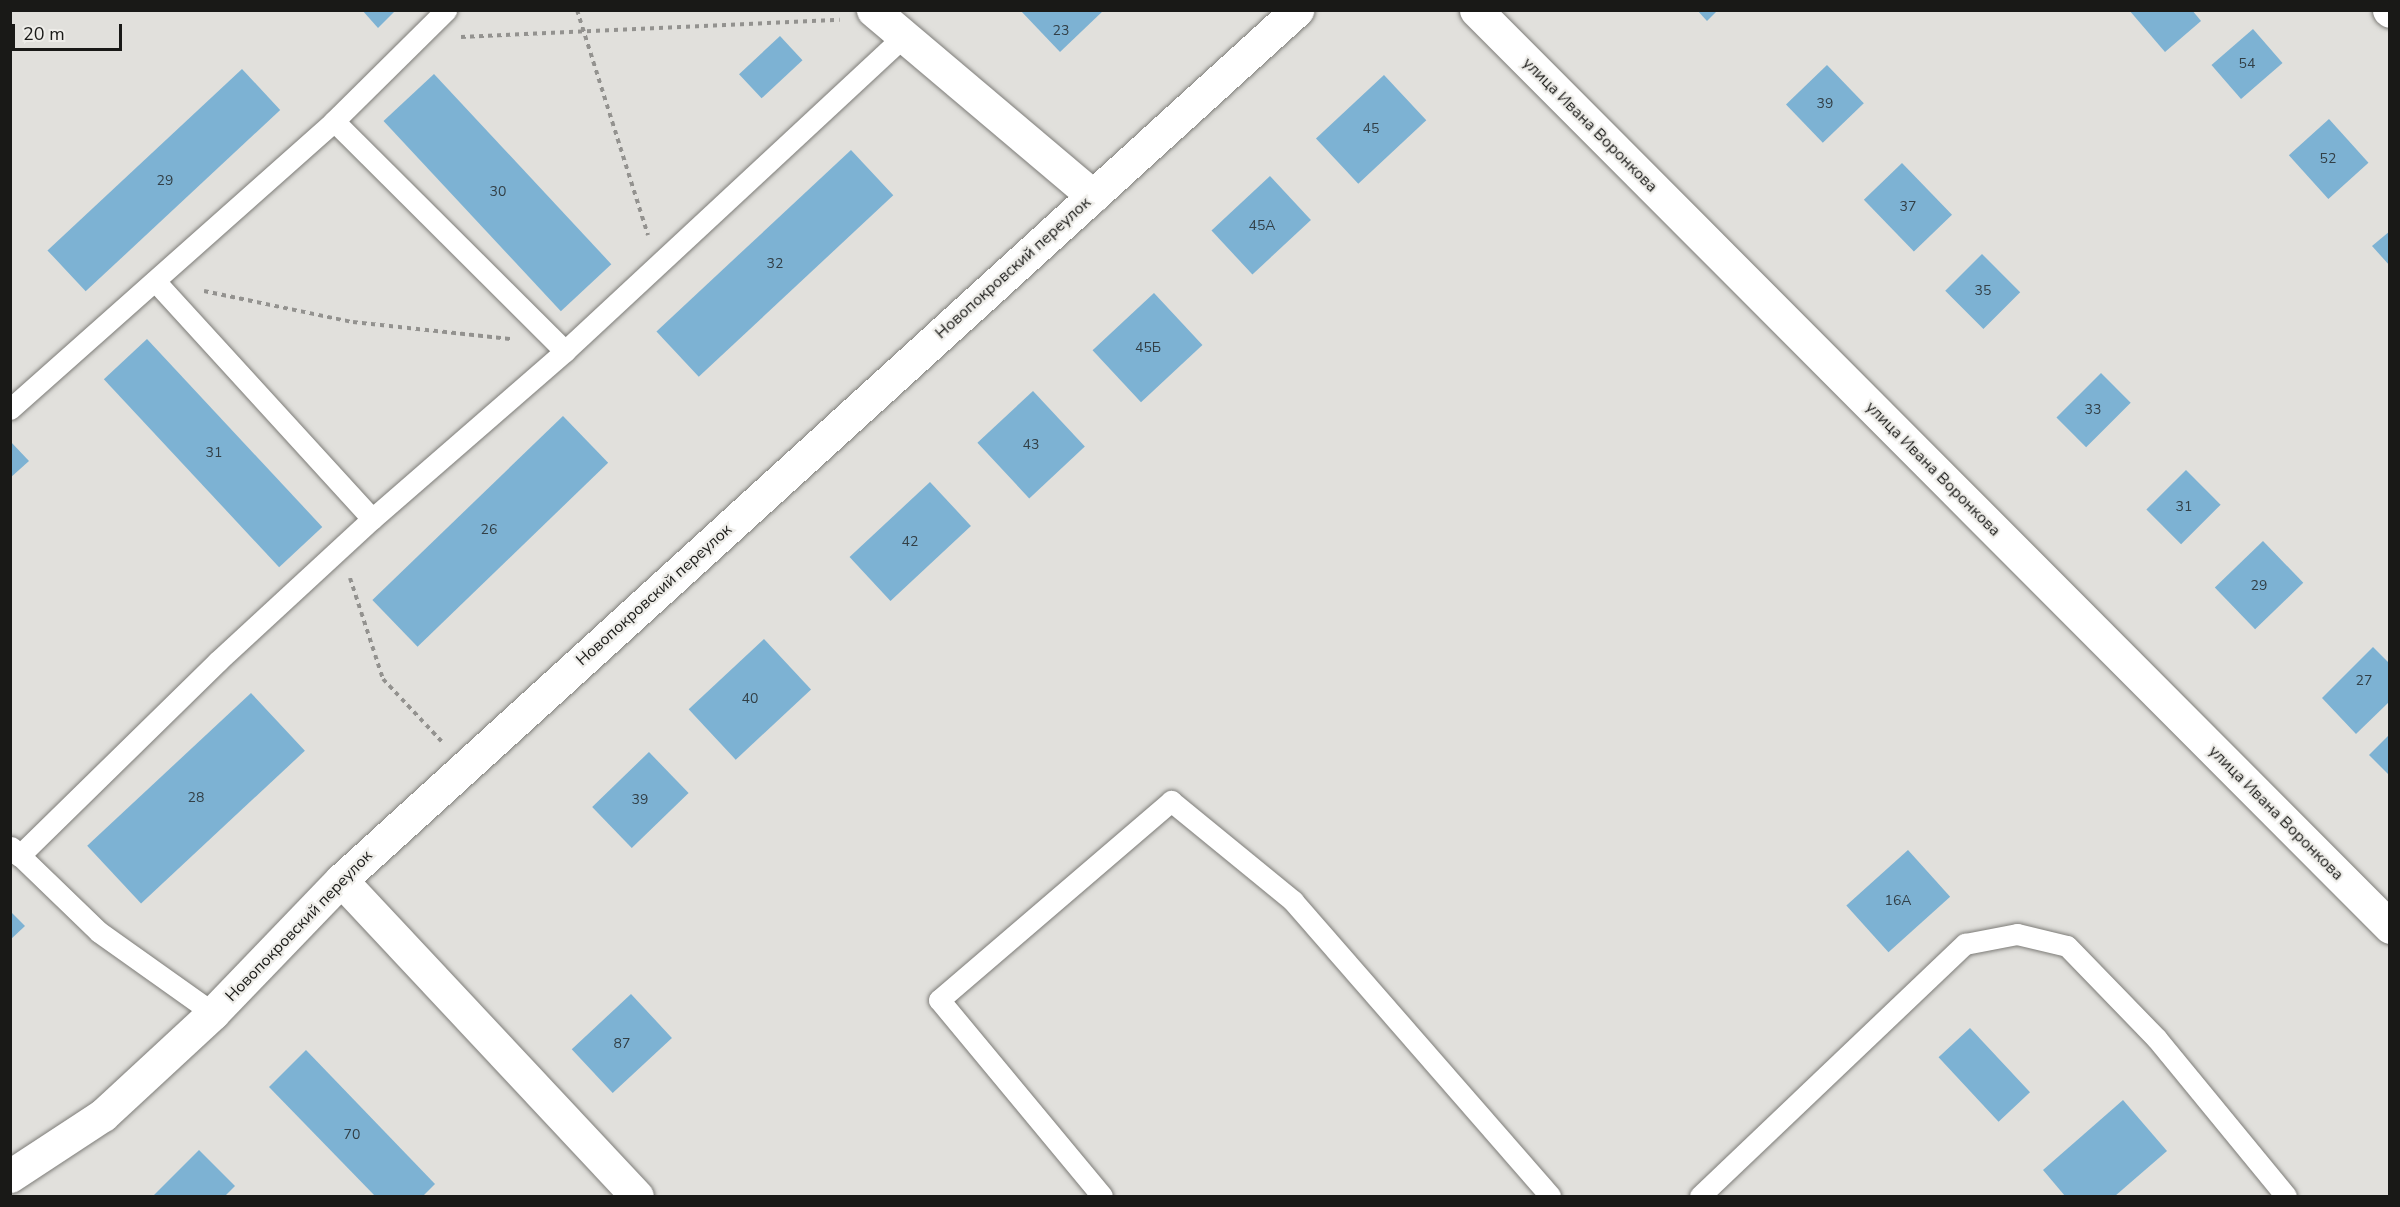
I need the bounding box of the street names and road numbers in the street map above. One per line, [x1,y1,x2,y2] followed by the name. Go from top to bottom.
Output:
[1519,54,1661,196] street label: улица Ивана Воронкова
[931,193,1095,343] street label: Новопокровский переулок
[1862,398,2004,540] street label: улица Ивана Воронкова
[572,520,736,670] street label: Новопокровский переулок
[2205,742,2347,884] street label: улица Ивана Воронкова
[222,846,376,1006] street label: Новопокровский переулок

